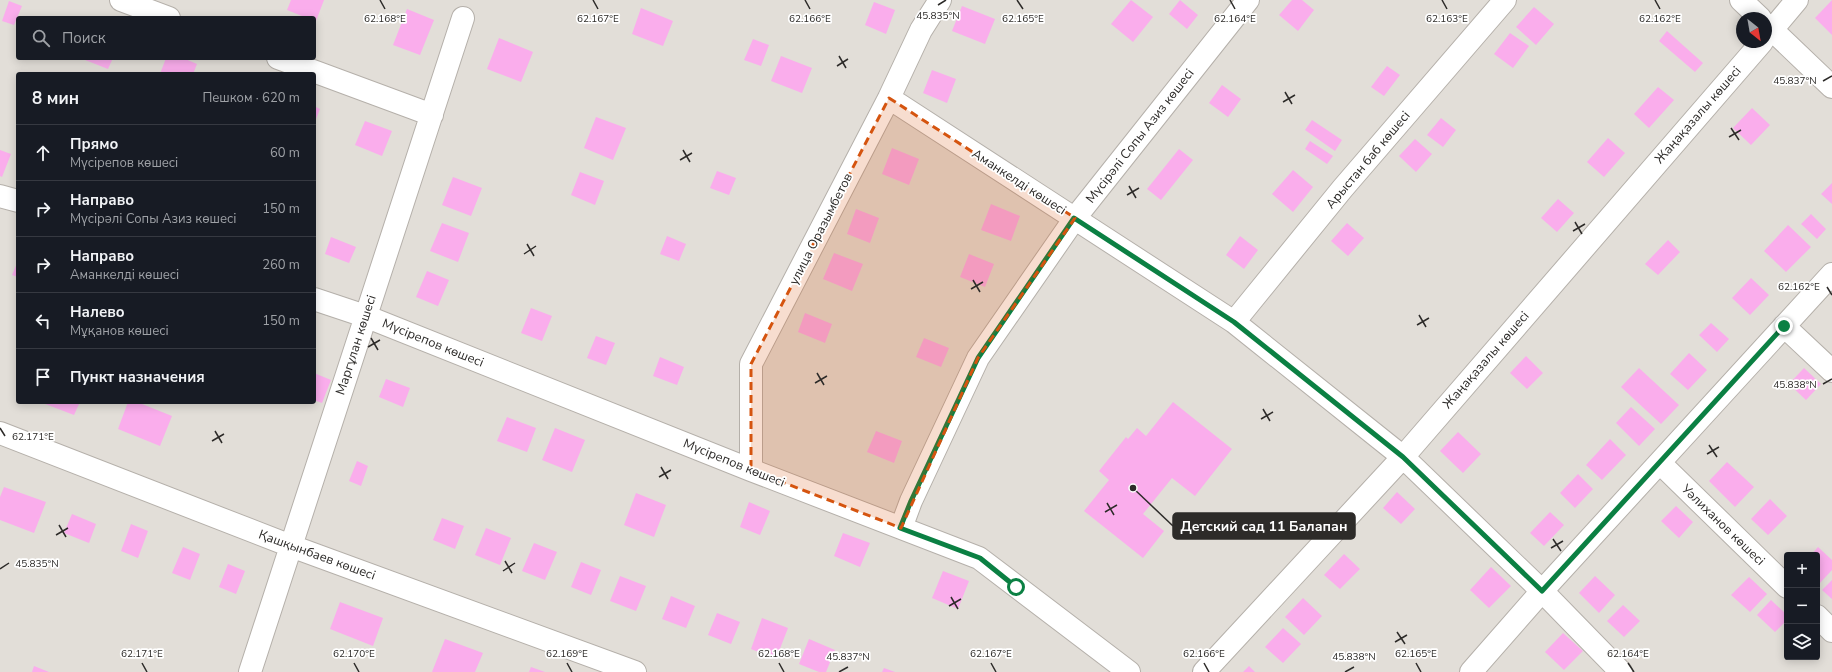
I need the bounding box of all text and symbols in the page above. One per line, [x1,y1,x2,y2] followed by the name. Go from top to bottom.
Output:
[916,9,960,23] text: 45.835°N
[364,12,406,26] text: 62.168°E
[577,12,619,26] text: 62.167°E
[789,12,831,26] text: 62.166°E
[1002,12,1044,26] text: 62.165°E
[1214,12,1256,26] text: 62.164°E
[1426,12,1468,26] text: 62.163°E
[1639,12,1681,26] text: 62.162°E
[1736,12,1772,48] north arrow
[16,16,316,60] search box
[30,27,52,49] icon: search
[62,28,106,48] text: Поиск
[1651,62,1745,168] street label: Жаңақазалы көшесі
[1082,65,1198,207] street label: Мүсірәлі Сопы Азиз көшесі
[1773,74,1817,88] text: 45.837°N
[32,87,79,110] text: 8 мин
[202,89,300,107] text: Пешком · 620 m
[1322,107,1414,213] street label: Арыстан баб көшесі
[70,134,118,154] text: Прямо
[32,142,54,164] icon: ahead
[270,144,300,162] text: 60 m
[968,145,1070,219] street label: Аманкелді көшесі
[70,154,178,172] text: Мүсірепов көшесі
[785,170,857,288] street label: улица Оразымбетов
[70,190,134,210] text: Направо
[32,198,54,220] icon: right
[262,200,300,218] text: 150 m
[70,210,236,228] text: Мүсірәлі Сопы Азиз көшесі
[70,246,134,266] text: Направо
[32,254,54,276] icon: right
[262,256,300,274] text: 260 m
[70,266,179,284] text: Аманкелді көшесі
[1778,280,1820,294] text: 62.162°E
[331,293,381,397] street label: Маргұлан көшесі
[70,302,125,322] text: Налево
[1439,307,1533,413] street label: Жаңақазалы көшесі
[32,310,54,332] icon: left
[262,312,300,330] text: 150 m
[379,314,487,372] street label: Мүсірепов көшесі
[1775,317,1793,335] route end
[70,322,169,340] text: Мұқанов көшесі
[32,366,54,388] icon: arrive
[70,367,205,387] text: Пункт назначения
[1773,378,1817,392] text: 45.838°N
[12,430,54,444] text: 62.171°E
[680,434,788,492] street label: Мүсірепов көшесі
[1677,480,1769,570] street label: Уәлиханов көшесі
[1173,513,1355,539] callout: Детский сад 11 Балапан
[1181,517,1347,536] text: Детский сад 11 Балапан
[256,525,378,585] street label: Қашқынбаев көшесі
[1784,552,1820,660] map controls
[1784,552,1820,588] button: +
[15,557,59,571] text: 45.835°N
[1007,578,1025,596] route start
[1784,588,1820,624] button: −
[1784,624,1820,660] button: layers
[121,647,163,661] text: 62.171°E
[333,647,375,661] text: 62.170°E
[546,647,588,661] text: 62.169°E
[758,647,800,661] text: 62.168°E
[970,647,1012,661] text: 62.167°E
[1183,647,1225,661] text: 62.166°E
[1395,647,1437,661] text: 62.165°E
[1607,647,1649,661] text: 62.164°E
[826,650,870,664] text: 45.837°N
[1332,650,1376,664] text: 45.838°N

